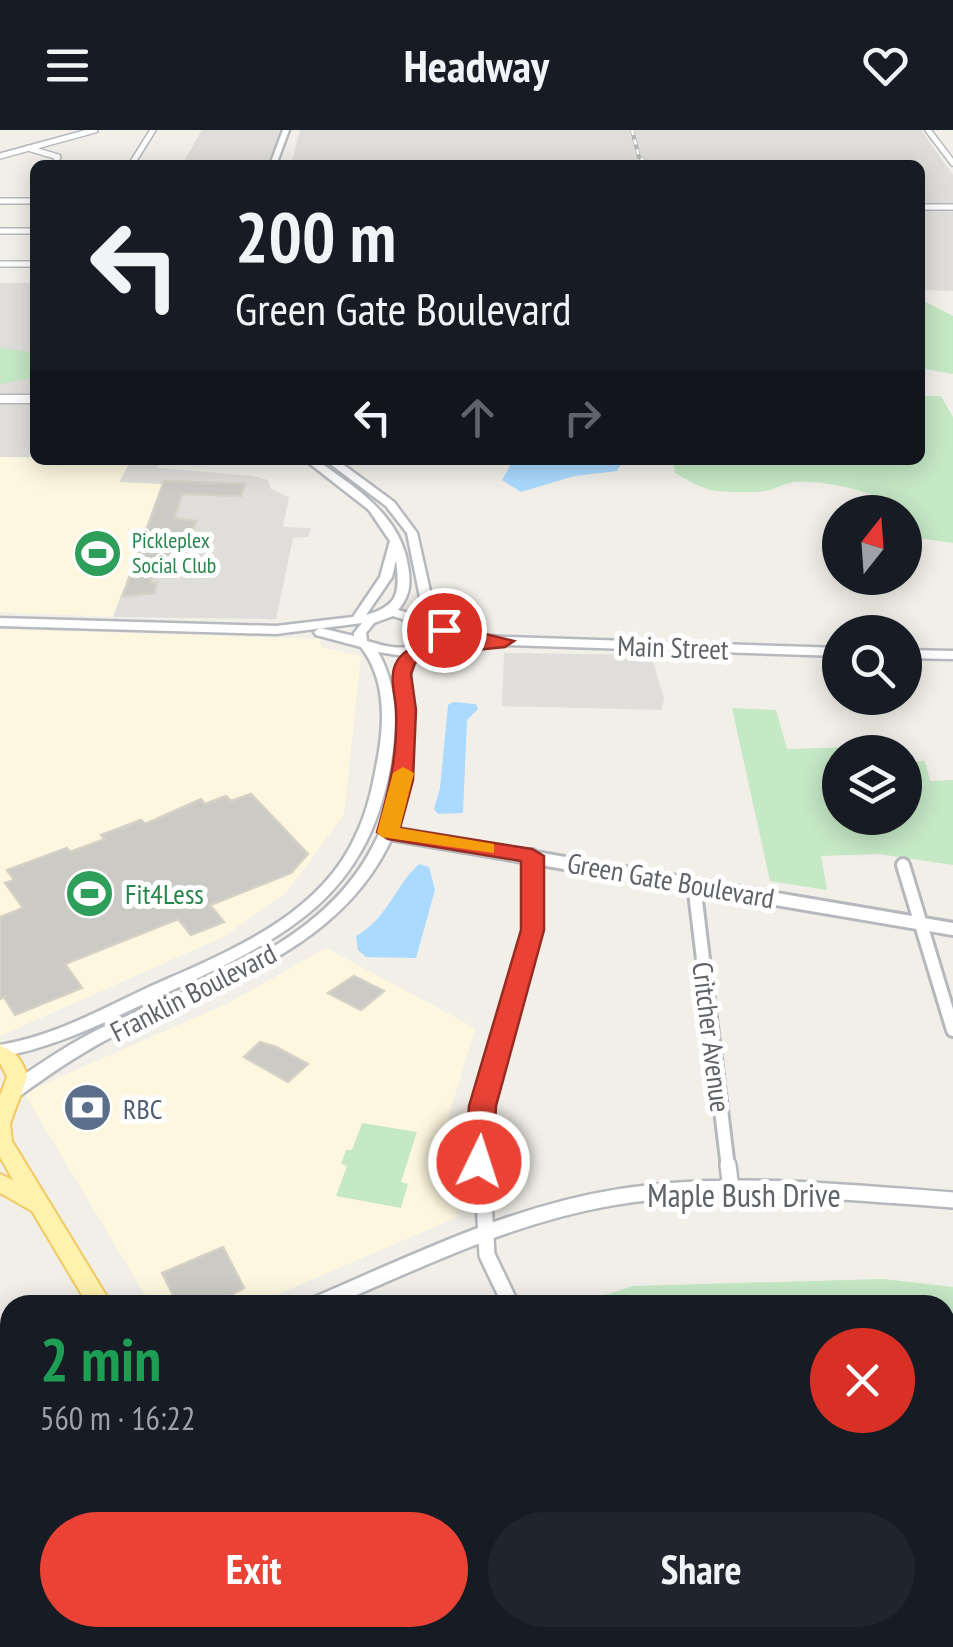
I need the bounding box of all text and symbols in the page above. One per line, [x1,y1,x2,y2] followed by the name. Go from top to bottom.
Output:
[404,36,549,94] text: Headway
[40,38,95,93] icon: menu
[858,38,913,93] icon: heart
[235,191,396,281] text: 200 m
[70,200,200,330] icon: left
[235,279,572,337] text: Green Gate Boulevard
[345,390,400,445] icon: left
[450,390,505,445] icon: ahead
[555,390,610,445] icon: right
[822,495,922,595] north arrow
[822,495,922,835] map controls
[132,526,216,579] place label: Pickleplex Social Club
[71,527,123,579] sports icon: Pickleplex Social Club
[402,588,487,673] pin
[417,603,472,658] icon: arrive
[822,615,922,715] button: search
[617,627,730,667] street label: Main Street
[822,735,922,835] button: layers
[565,844,777,916] street label: Green Gate Boulevard
[64,867,116,919] sports icon: Fit4Less
[125,875,204,912] place label: Fit4Less
[104,934,282,1050] street label: Franklin Boulevard
[684,960,740,1114] street label: Critcher Avenue
[62,1082,114,1134] bank icon: RBC
[123,1090,163,1127] place label: RBC
[427,1110,531,1214] position arrow
[647,1174,841,1216] street label: Maple Bush Drive
[40,1320,161,1398] text: 2 min
[810,1328,915,1433] button: close
[40,1397,195,1439] text: 560 m · 16:22
[40,1512,468,1627] button: Exit
[488,1512,915,1627] button: Share

